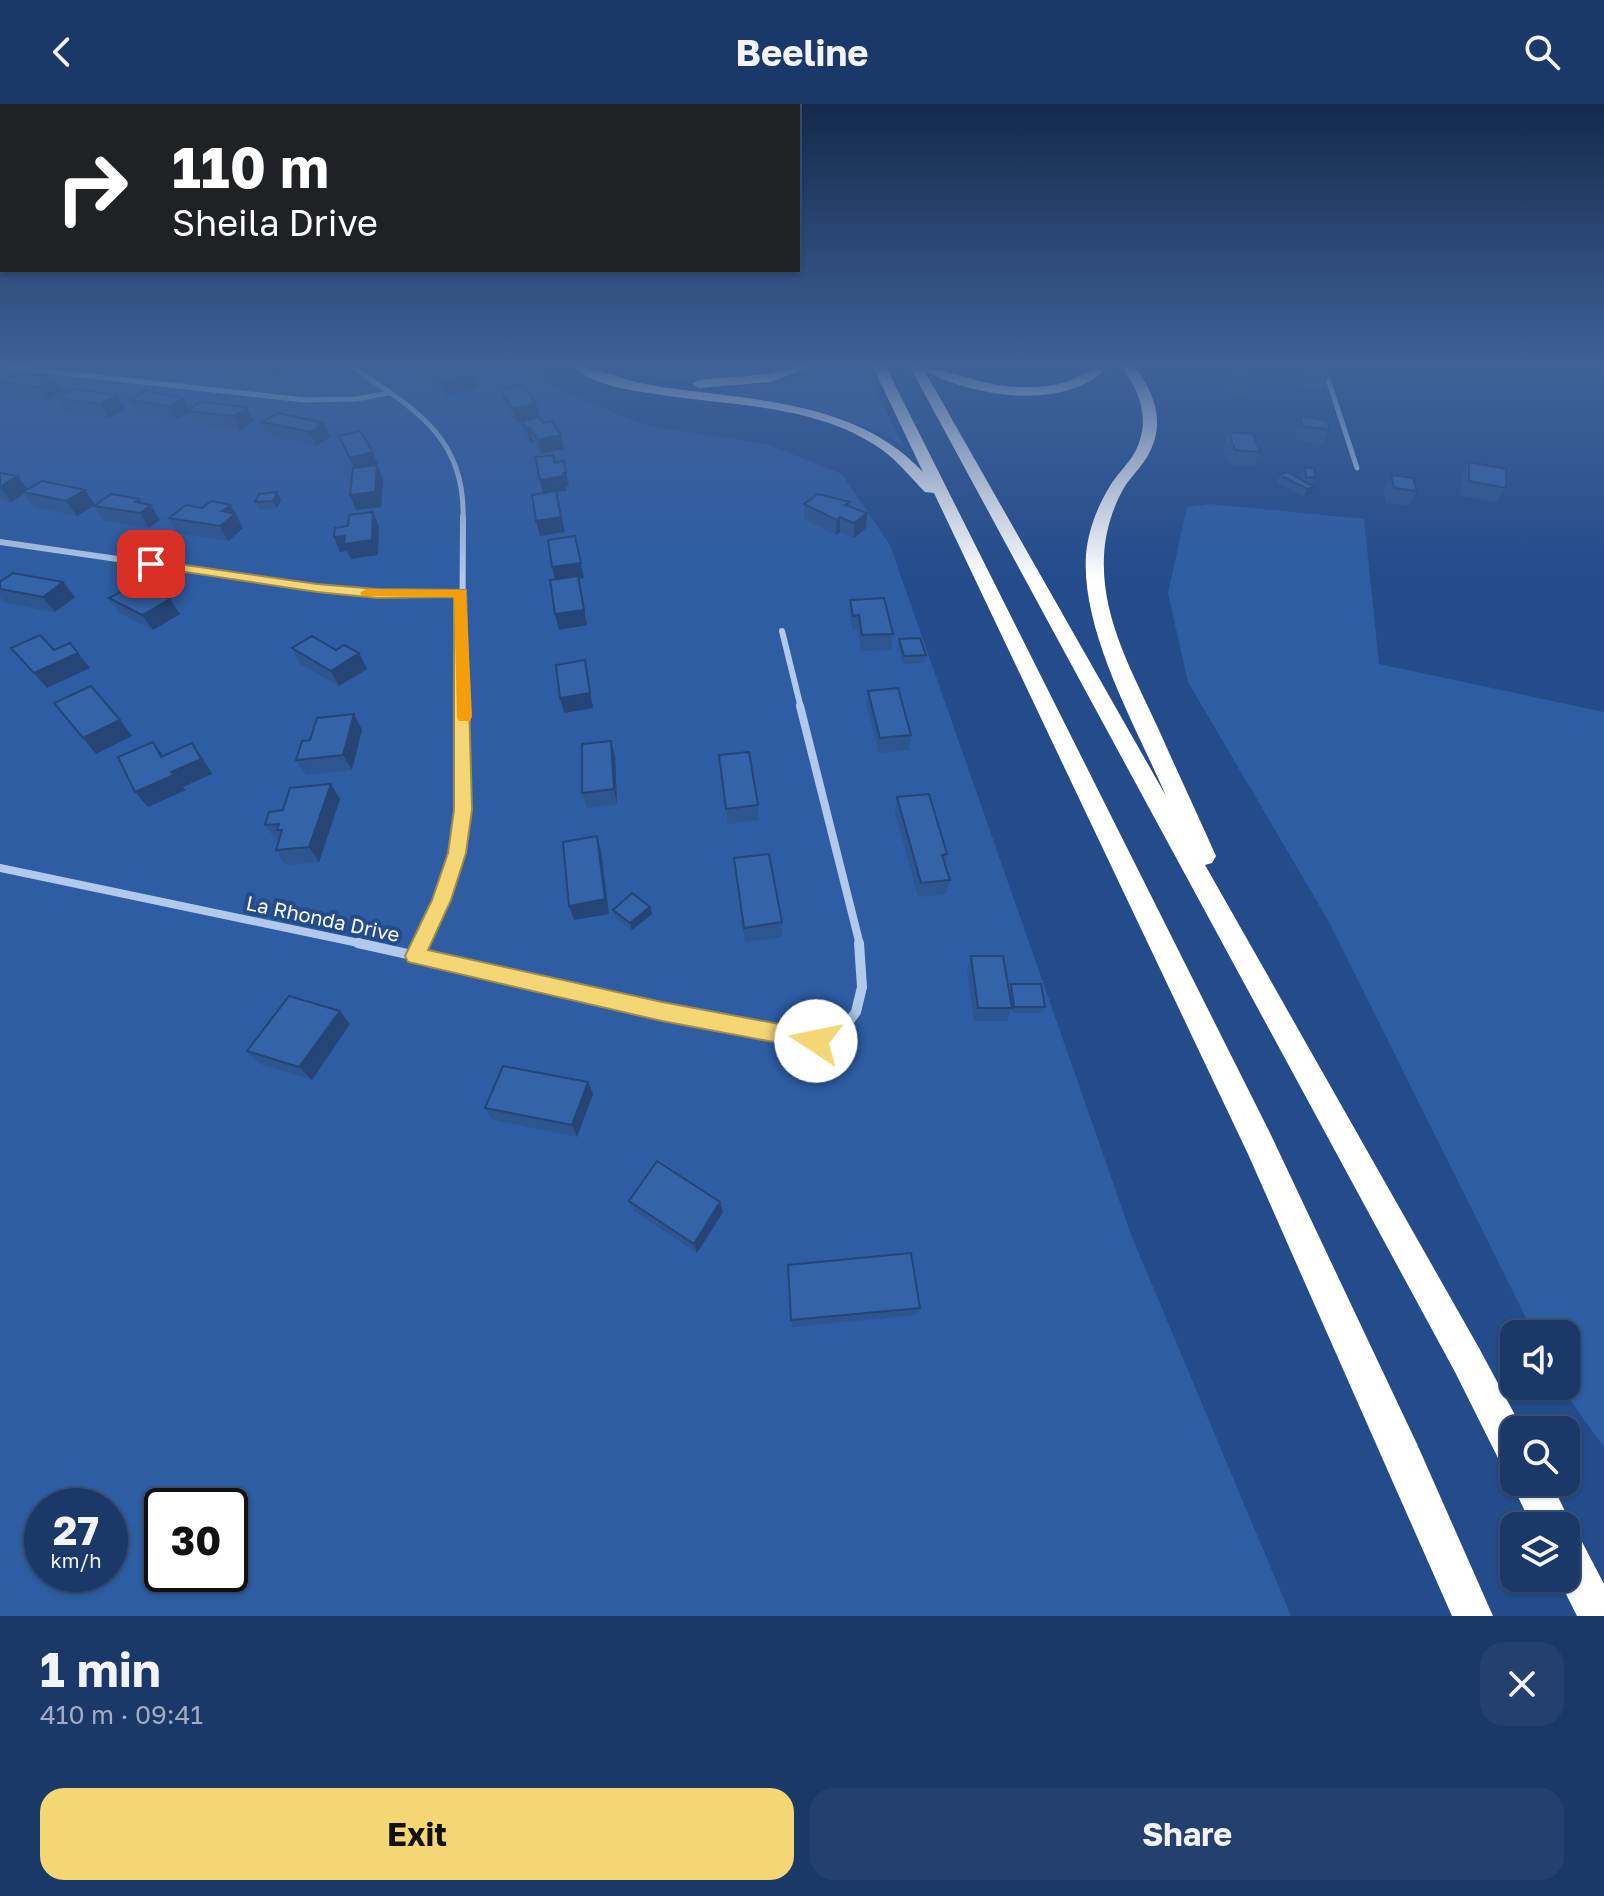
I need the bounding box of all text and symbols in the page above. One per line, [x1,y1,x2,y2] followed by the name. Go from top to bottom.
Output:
[40,30,84,74] icon: back
[1520,30,1564,74] icon: search
[736,31,868,74] text: Beeline
[172,133,329,200] text: 110 m
[40,136,144,240] icon: right
[172,201,378,244] text: Sheila Drive
[117,530,185,598] pin
[129,542,173,586] icon: arrive
[244,890,402,946] street label: La Rhonda Drive
[774,999,858,1083] position arrow
[1500,1320,1580,1592] map controls
[1500,1320,1580,1400] button: sound
[1500,1416,1580,1496] button: search
[144,1488,248,1592] speed limit sign: 30
[53,1506,99,1554] text: 27
[1500,1512,1580,1592] button: layers
[51,1548,101,1572] text: km/h
[40,1640,161,1698] text: 1 min
[1480,1642,1564,1726] button: close
[40,1699,203,1730] text: 410 m · 09:41
[40,1788,794,1880] button: Exit
[810,1788,1564,1880] button: Share

